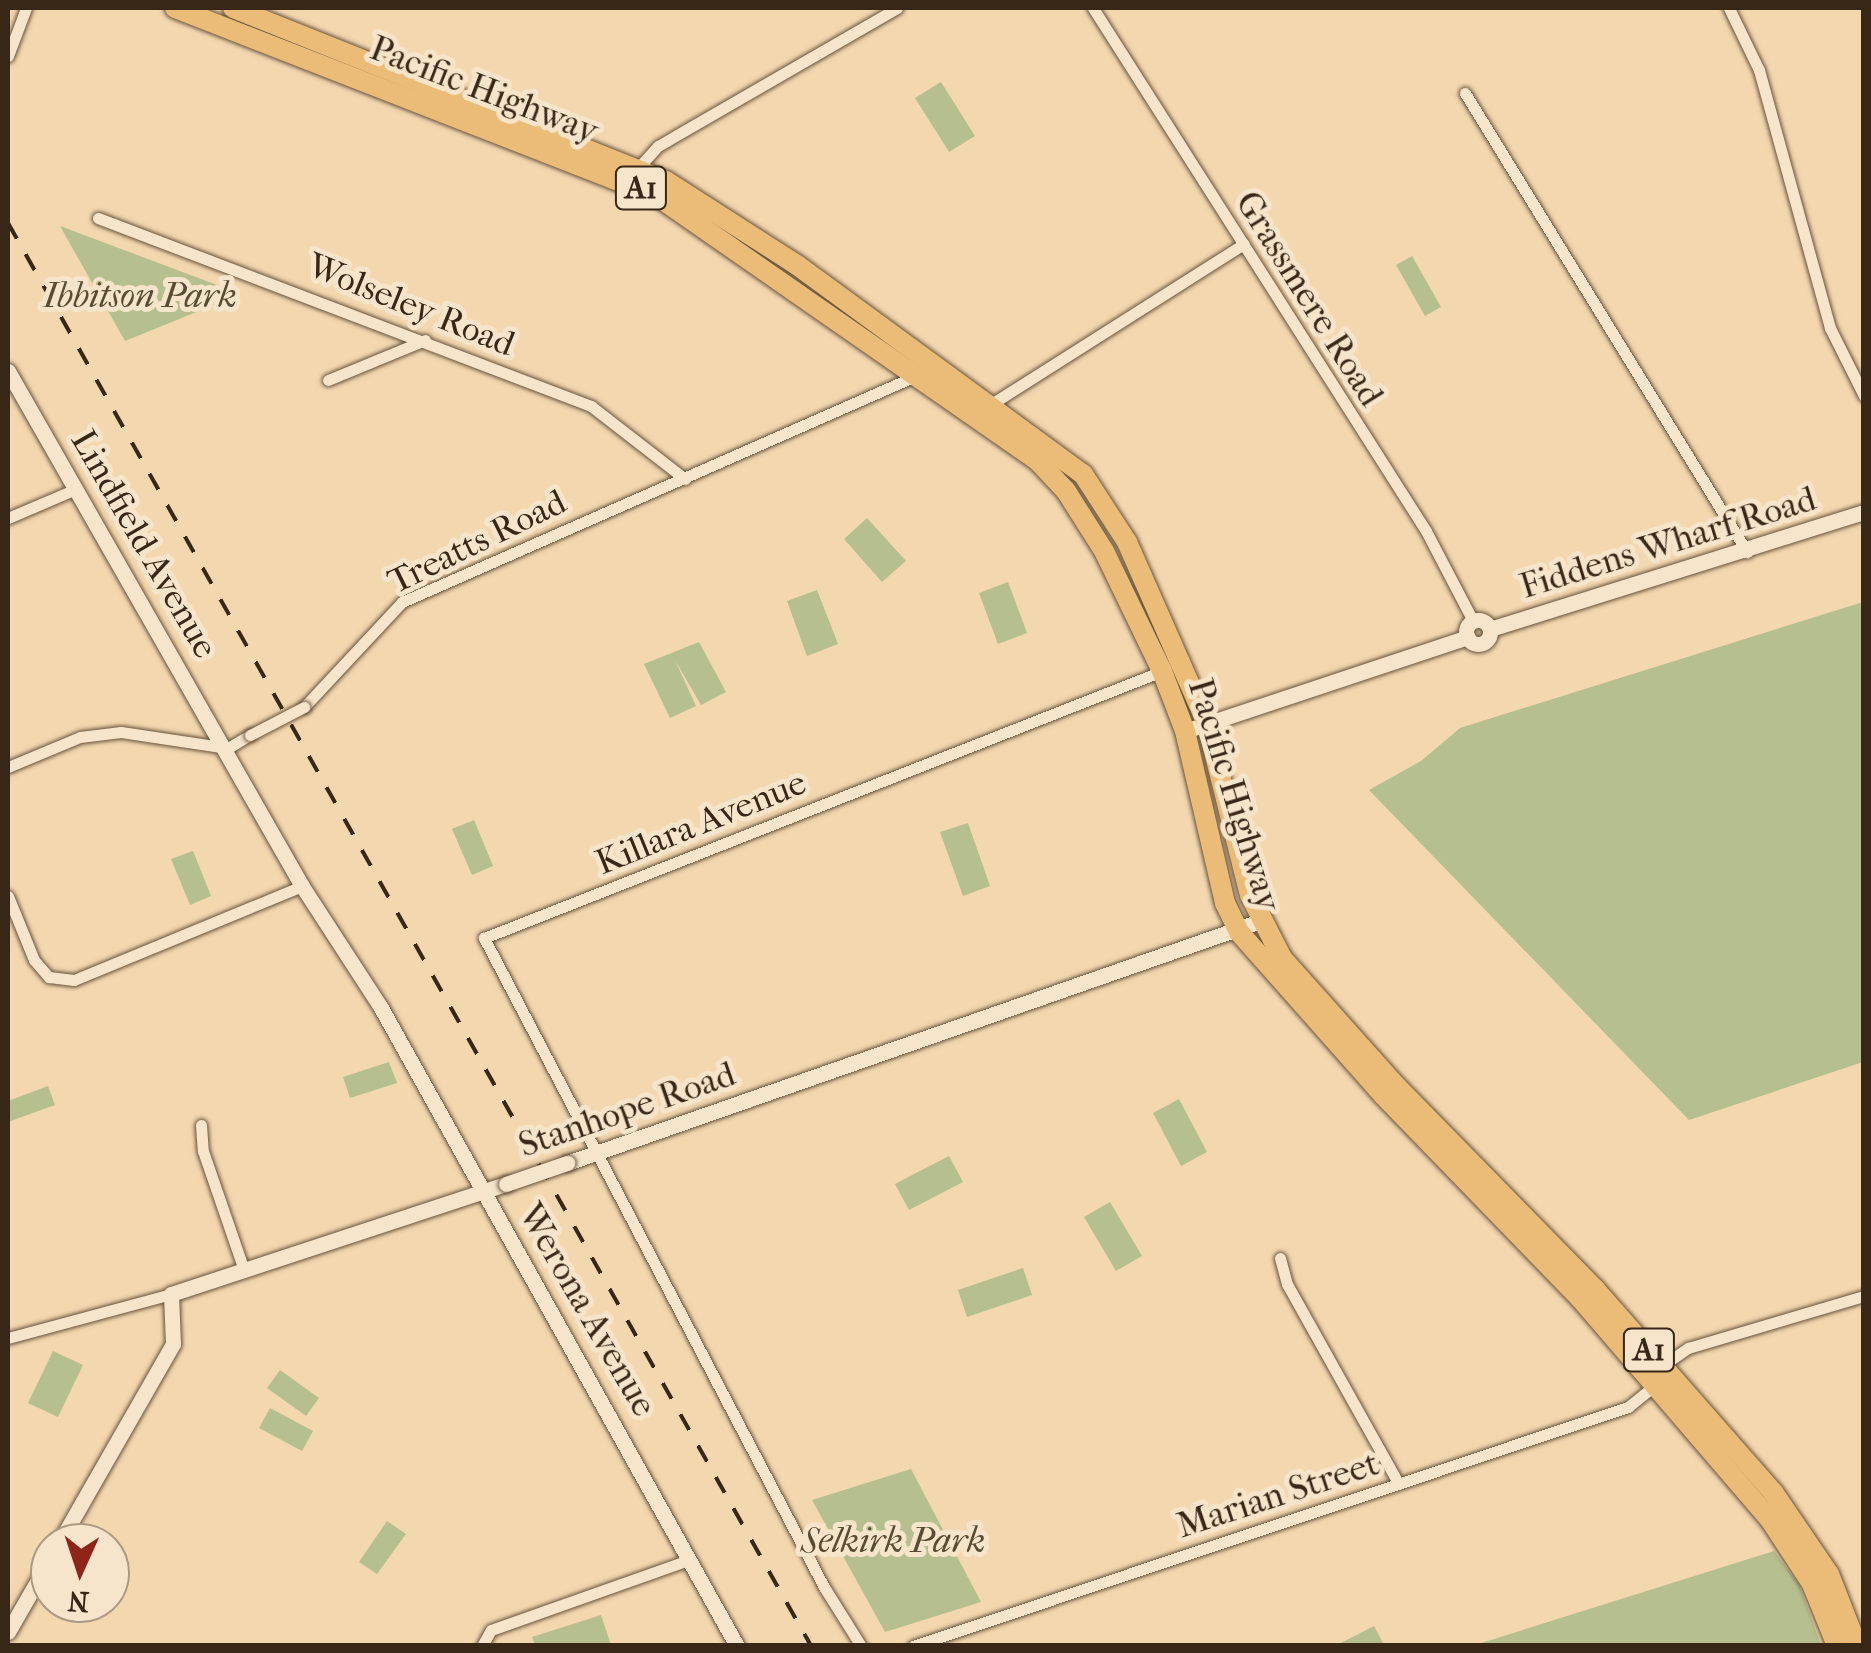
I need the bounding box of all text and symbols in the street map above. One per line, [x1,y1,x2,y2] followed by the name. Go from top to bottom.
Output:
[364,27,604,153] street label: Pacific Highway
[614,161,668,215] road number: A1
[1226,184,1392,414] street label: Grassmere Road
[301,244,521,366] street label: Wolseley Road
[43,275,237,317] park label: Ibbitson Park
[62,423,226,665] street label: Lindfield Avenue
[1515,478,1821,608] street label: Fiddens Wharf Road
[381,481,573,603] street label: Treatts Road
[1179,674,1289,916] street label: Pacific Highway
[590,762,812,884] street label: Killara Avenue
[513,1053,741,1167] street label: Stanhope Road
[509,1196,665,1424] street label: Werona Avenue
[1622,1323,1676,1377] road number: A1
[1172,1443,1384,1547] street label: Marian Street
[801,1520,985,1562] park label: Selkirk Park
[30,1523,130,1623] north arrow
[67,1584,90,1618] text: N

